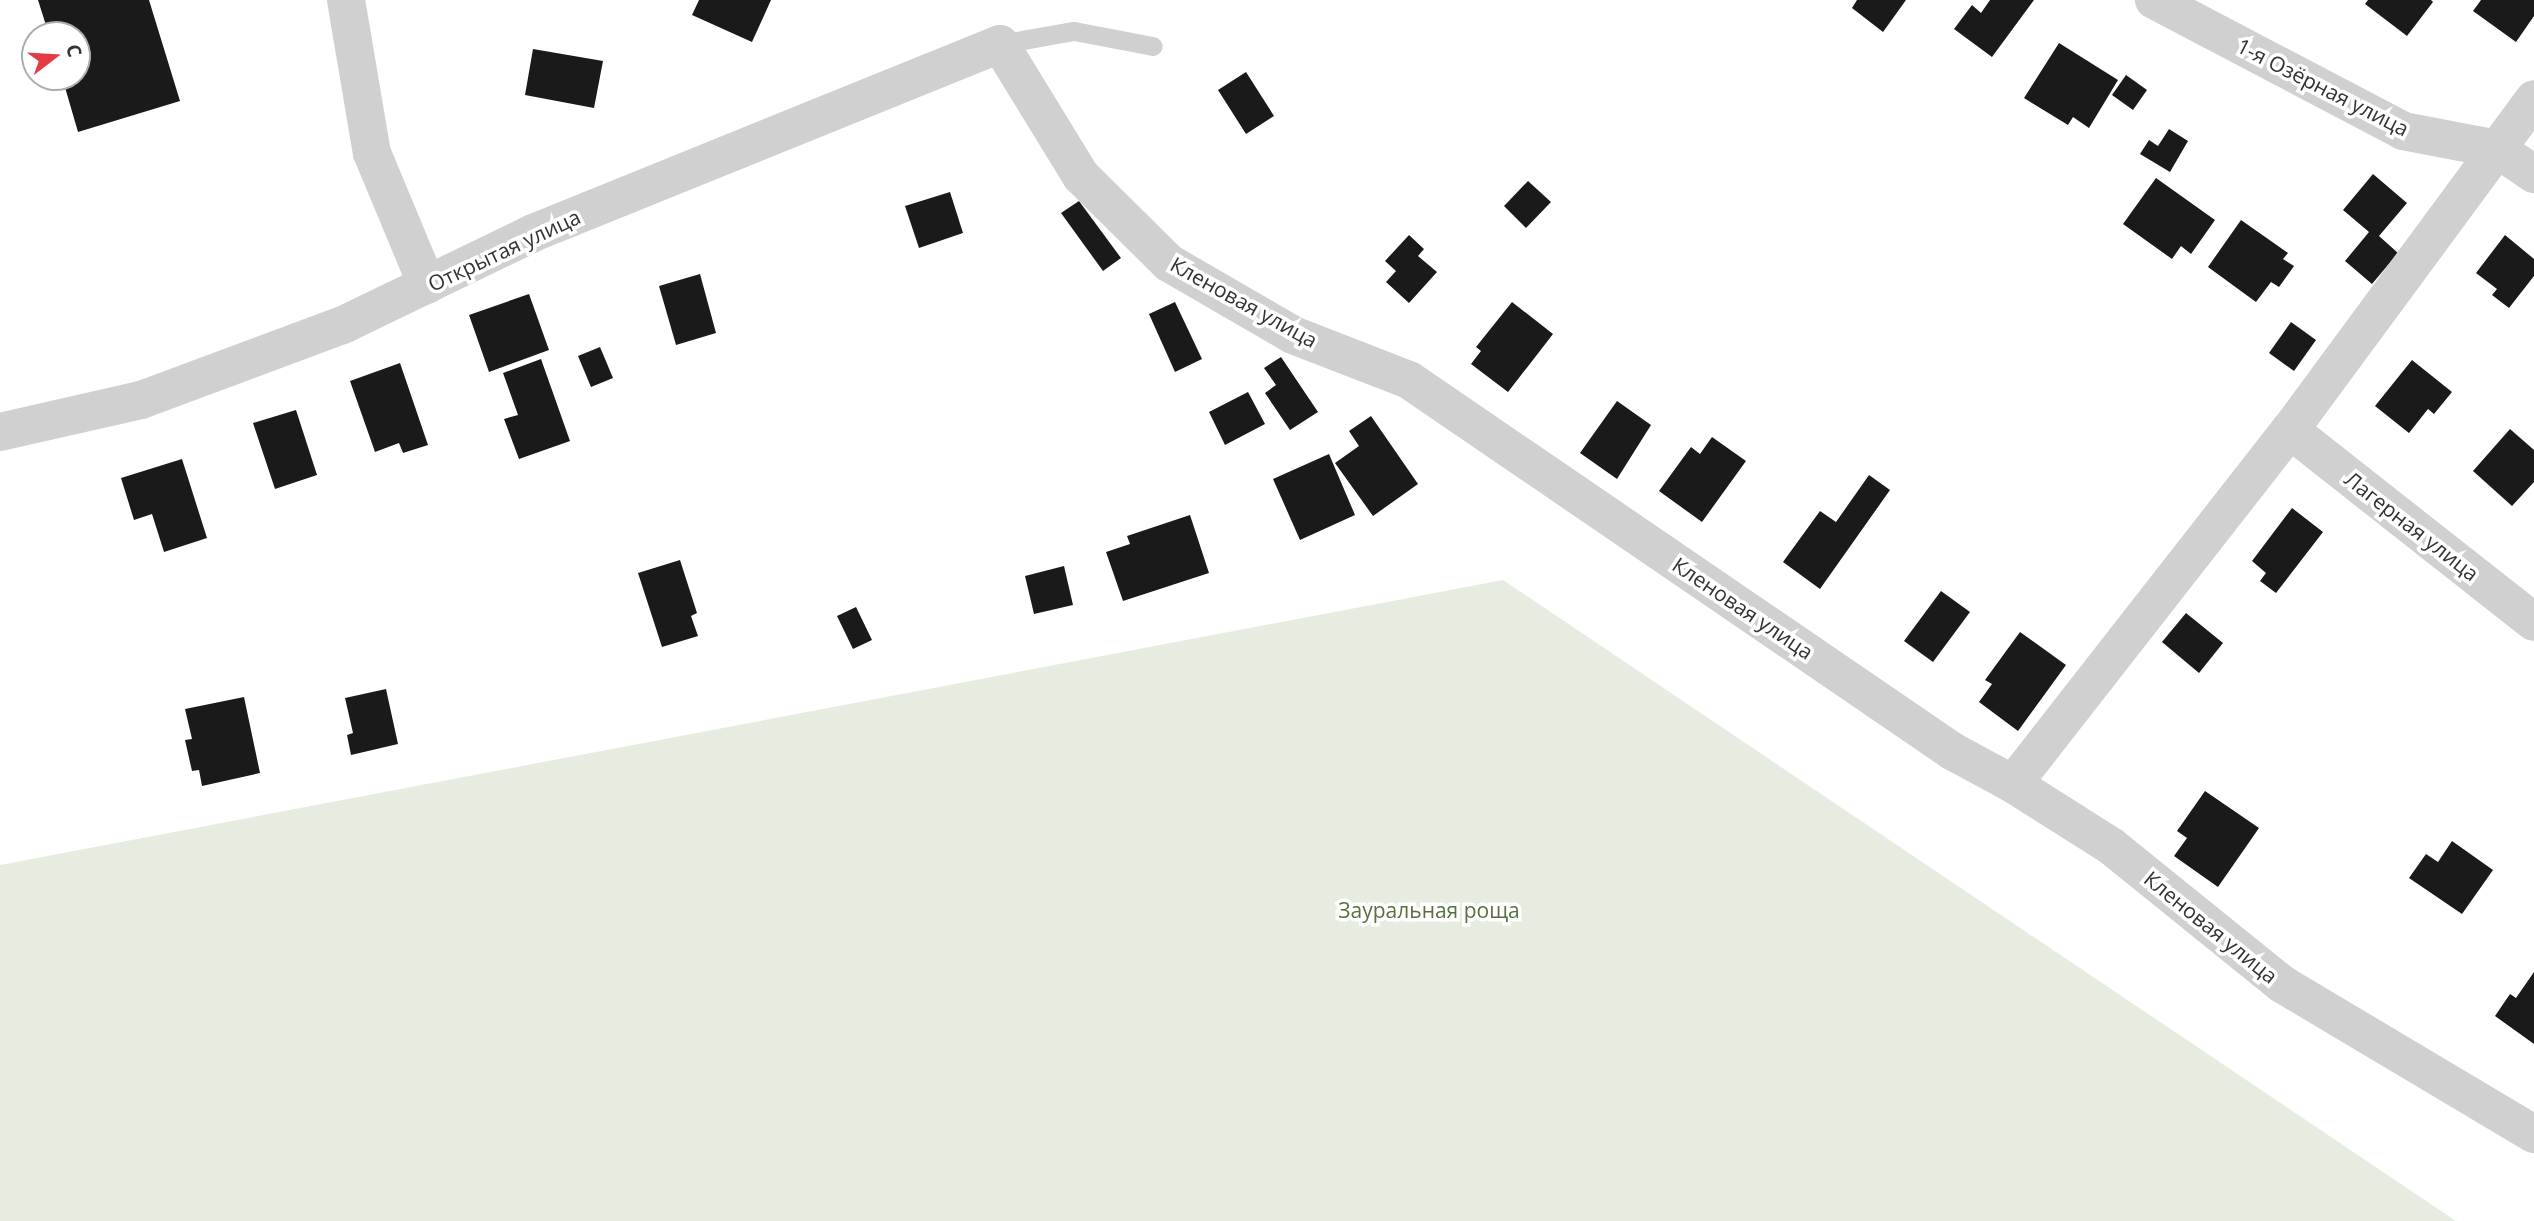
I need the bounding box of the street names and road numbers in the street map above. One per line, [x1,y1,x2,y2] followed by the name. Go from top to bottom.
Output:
[2233,33,2413,141] street label: 1-я Озёрная улица
[424,204,584,296] street label: Открытая улица
[1166,251,1322,353] street label: Кленовая улица
[2340,466,2484,586] street label: Лагерная улица
[1668,552,1818,664] street label: Кленовая улица
[2139,866,2283,988] street label: Кленовая улица

